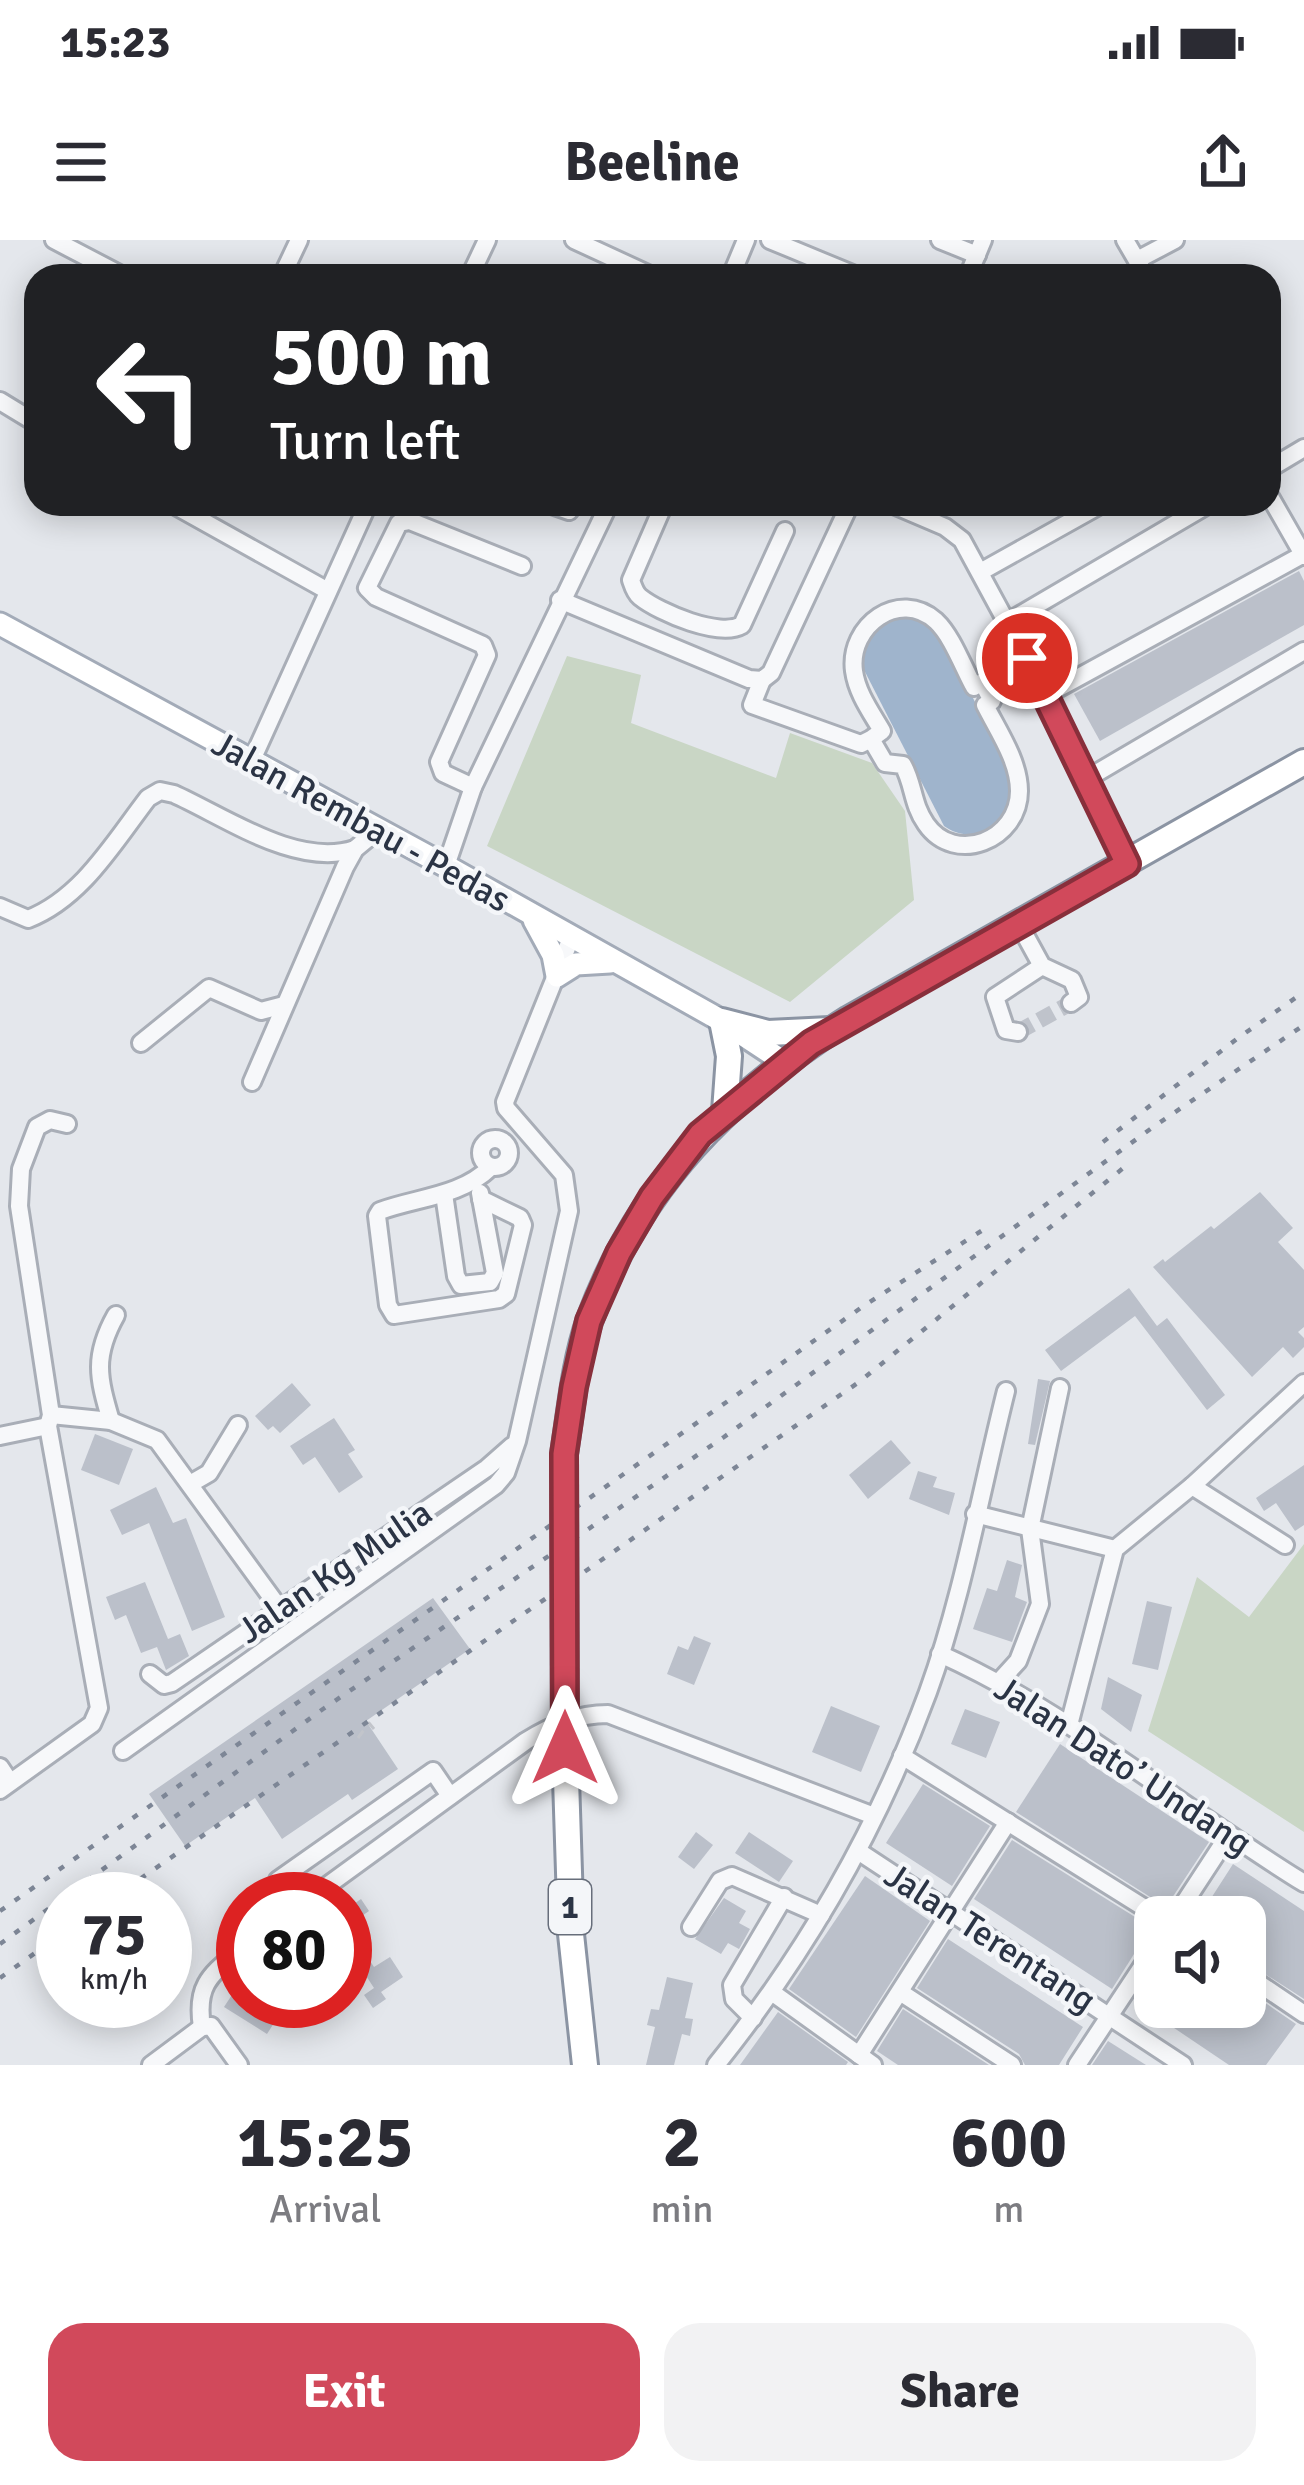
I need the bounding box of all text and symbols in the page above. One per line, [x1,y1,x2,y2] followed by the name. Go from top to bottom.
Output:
[60,15,170,70] text: 15:23
[48,129,114,195] icon: menu
[564,129,740,196] text: Beeline
[1190,129,1256,195] icon: share
[270,305,492,409] text: 500 m
[72,312,228,468] icon: left
[270,408,460,475] text: Turn left
[976,607,1078,709] pin
[994,625,1060,691] icon: arrive
[204,721,518,923] street label: Jalan Rembau - Pedas
[229,1490,441,1654] street label: Jalan Kg Mulia
[986,1666,1260,1866] street label: Jalan Dato’ Undang
[502,1685,628,1811] position arrow
[876,1853,1104,2023] street label: Jalan Terentang
[216,1872,372,2028] speed limit sign: 80
[549,1880,591,1934] road number: 1
[1134,1896,1266,2028] map controls
[1134,1896,1266,2028] button: sound
[82,1898,146,1972] text: 75
[80,1961,148,1998] text: km/h
[237,2098,414,2187] text: 15:25
[663,2098,701,2187] text: 2
[950,2098,1067,2187] text: 600
[269,2185,381,2233] text: Arrival
[651,2185,714,2233] text: min
[993,2185,1024,2233] text: m
[48,2323,640,2461] button: Exit
[664,2323,1256,2461] button: Share

